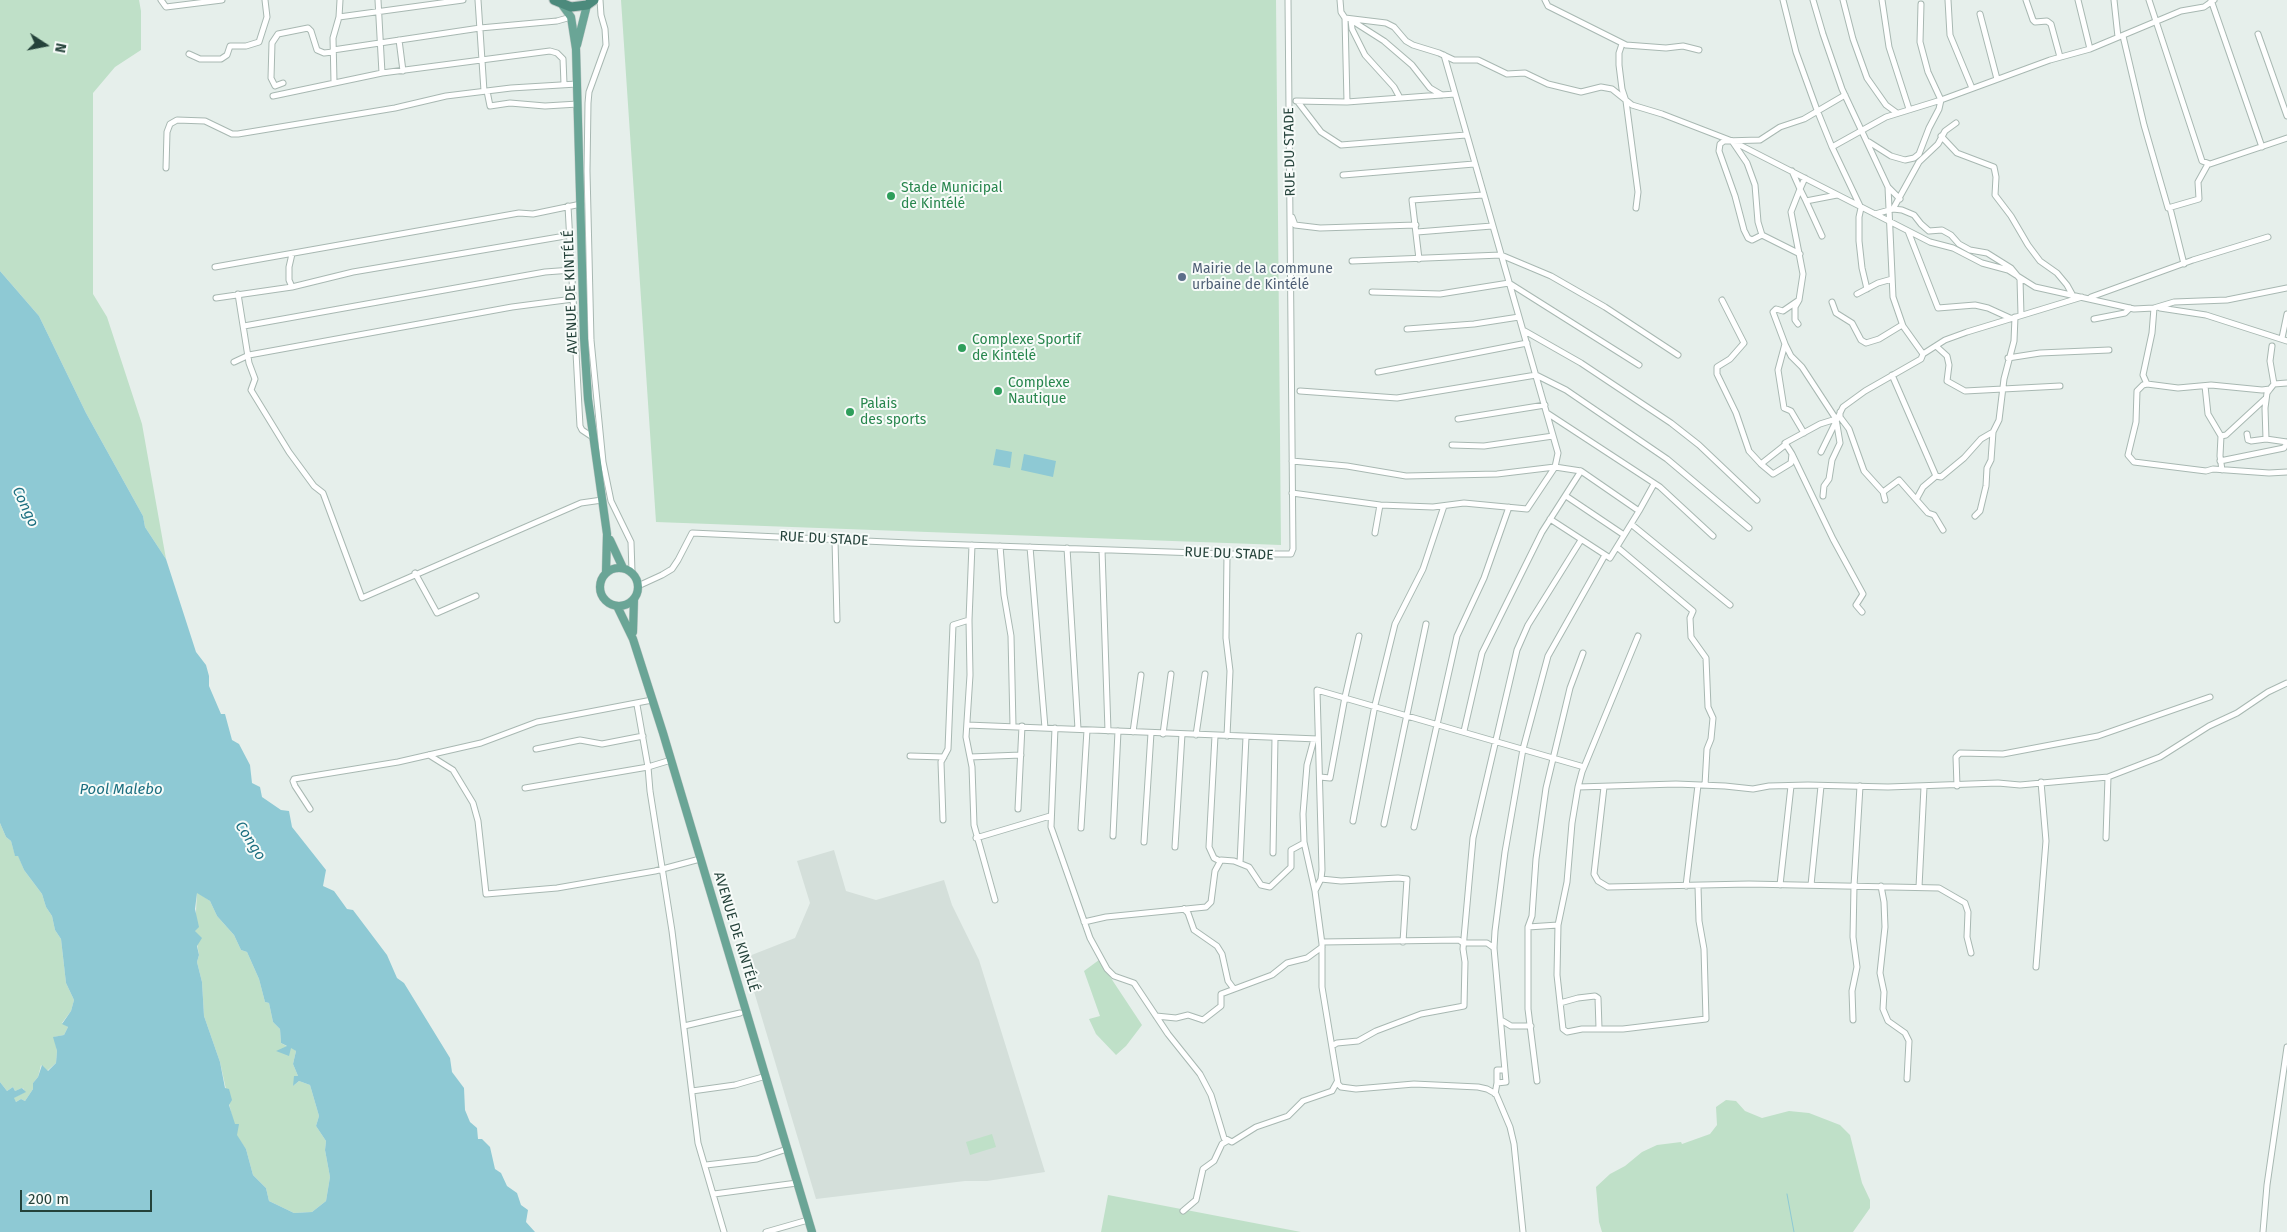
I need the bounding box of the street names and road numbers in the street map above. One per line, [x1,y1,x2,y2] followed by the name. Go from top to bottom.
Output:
[1281,107,1299,197] street label: RUE DU STADE
[560,230,582,354] street label: AVENUE DE KINTÉLÉ
[779,528,869,550] street label: RUE DU STADE
[1184,544,1274,564] street label: RUE DU STADE
[710,870,762,994] street label: AVENUE DE KINTÉLÉ

